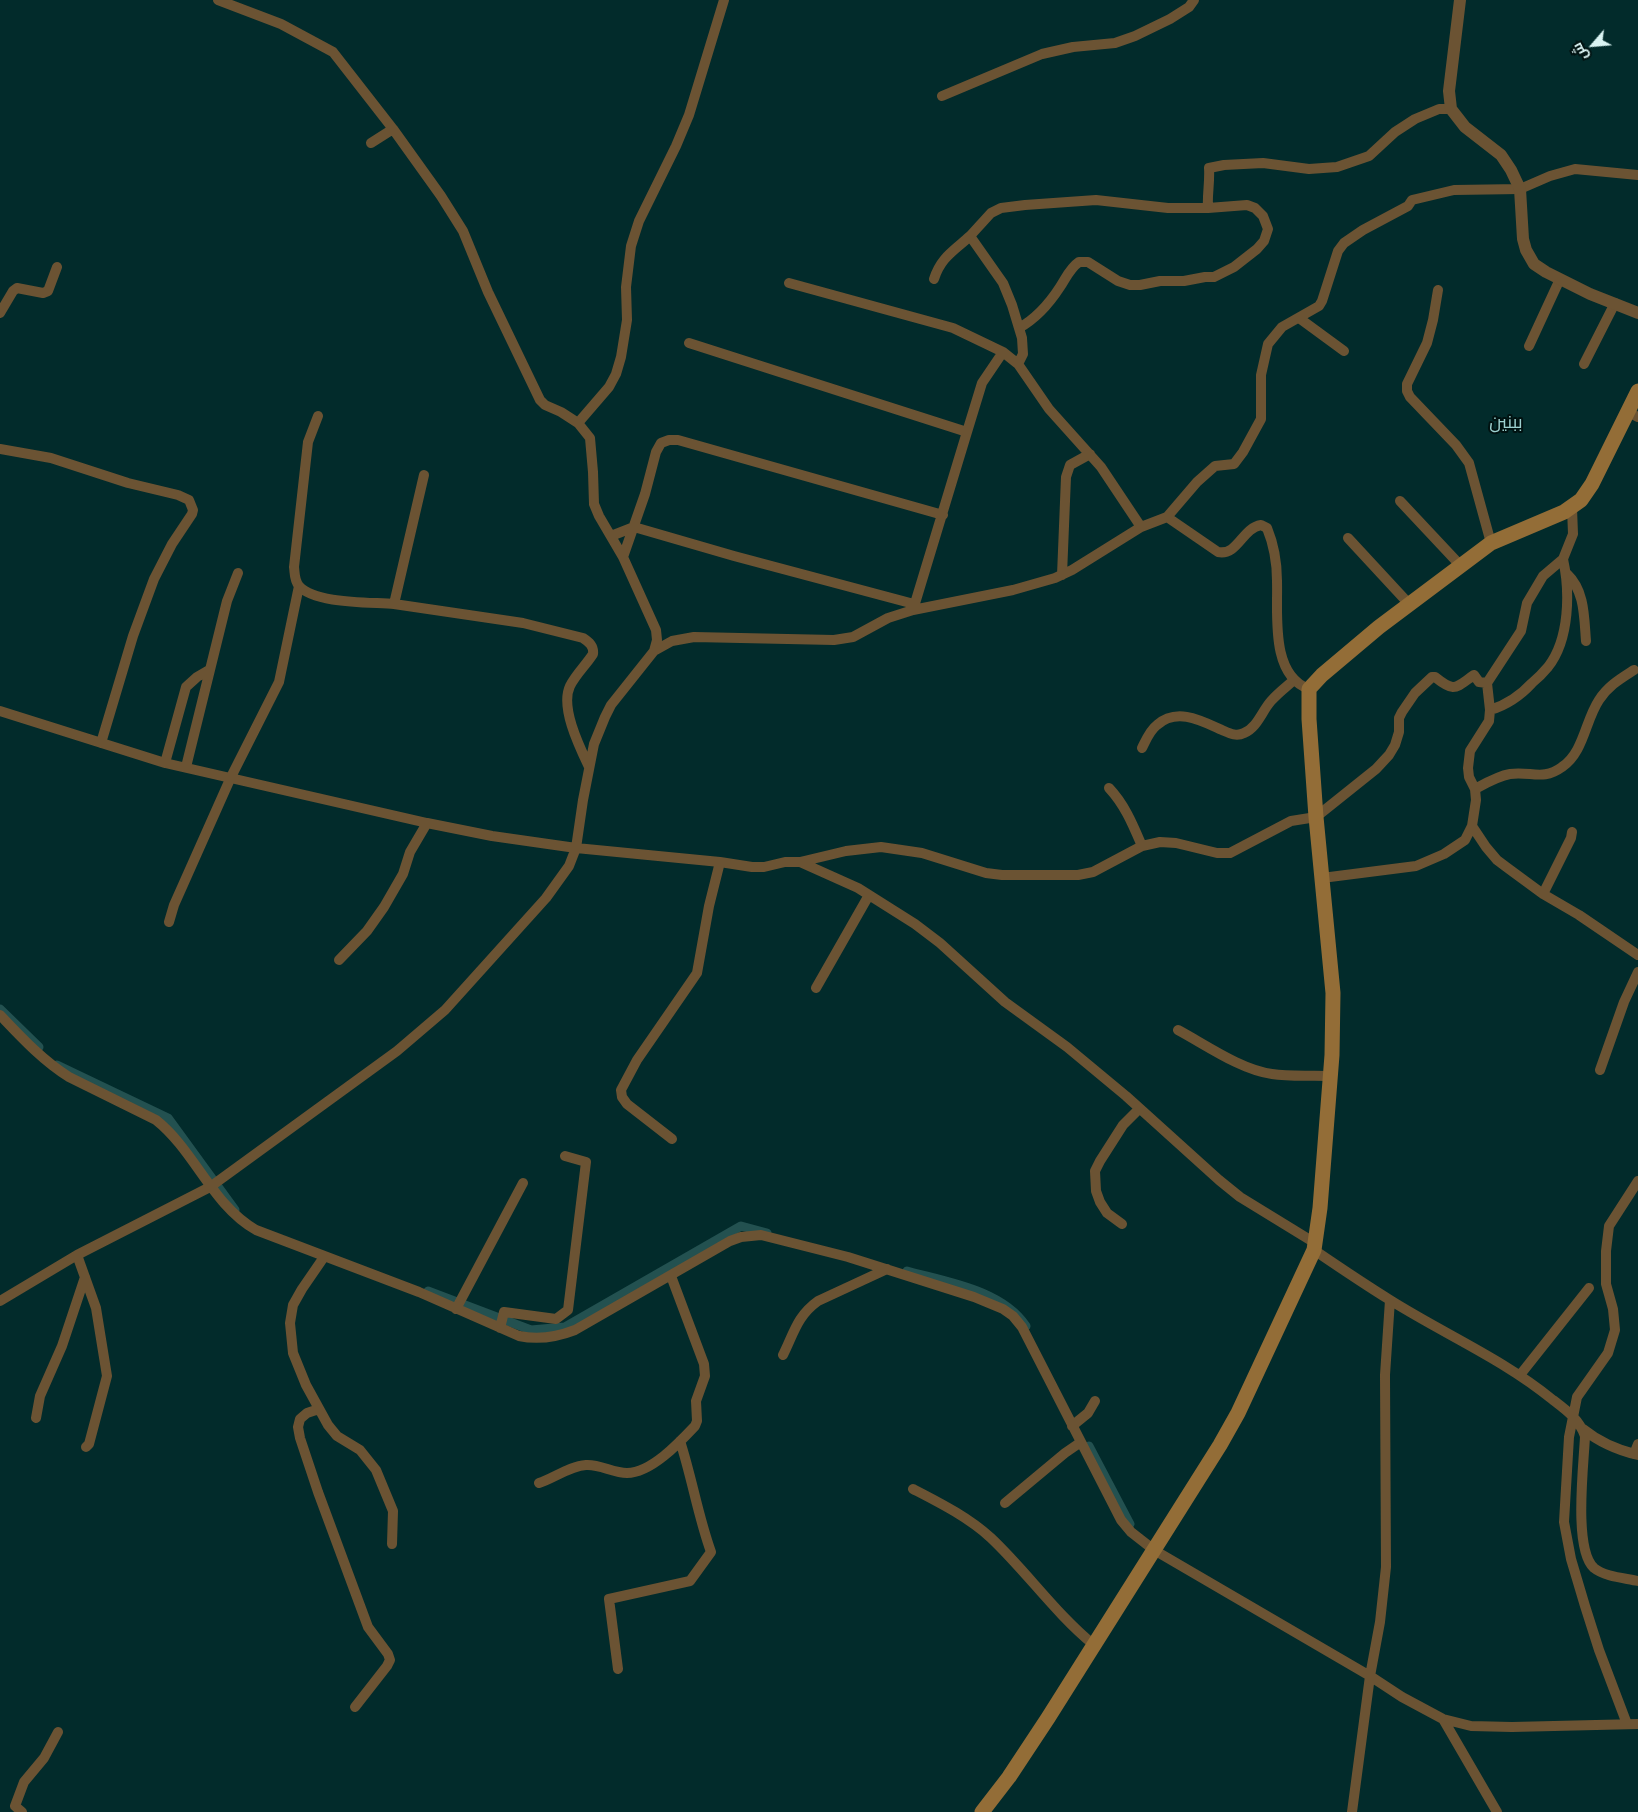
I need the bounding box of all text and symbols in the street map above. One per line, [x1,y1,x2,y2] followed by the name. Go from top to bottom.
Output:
[1568,20,1618,70] north arrow
[1568,40,1592,64] text: ش
[1489,412,1523,434] district label: ببنين

